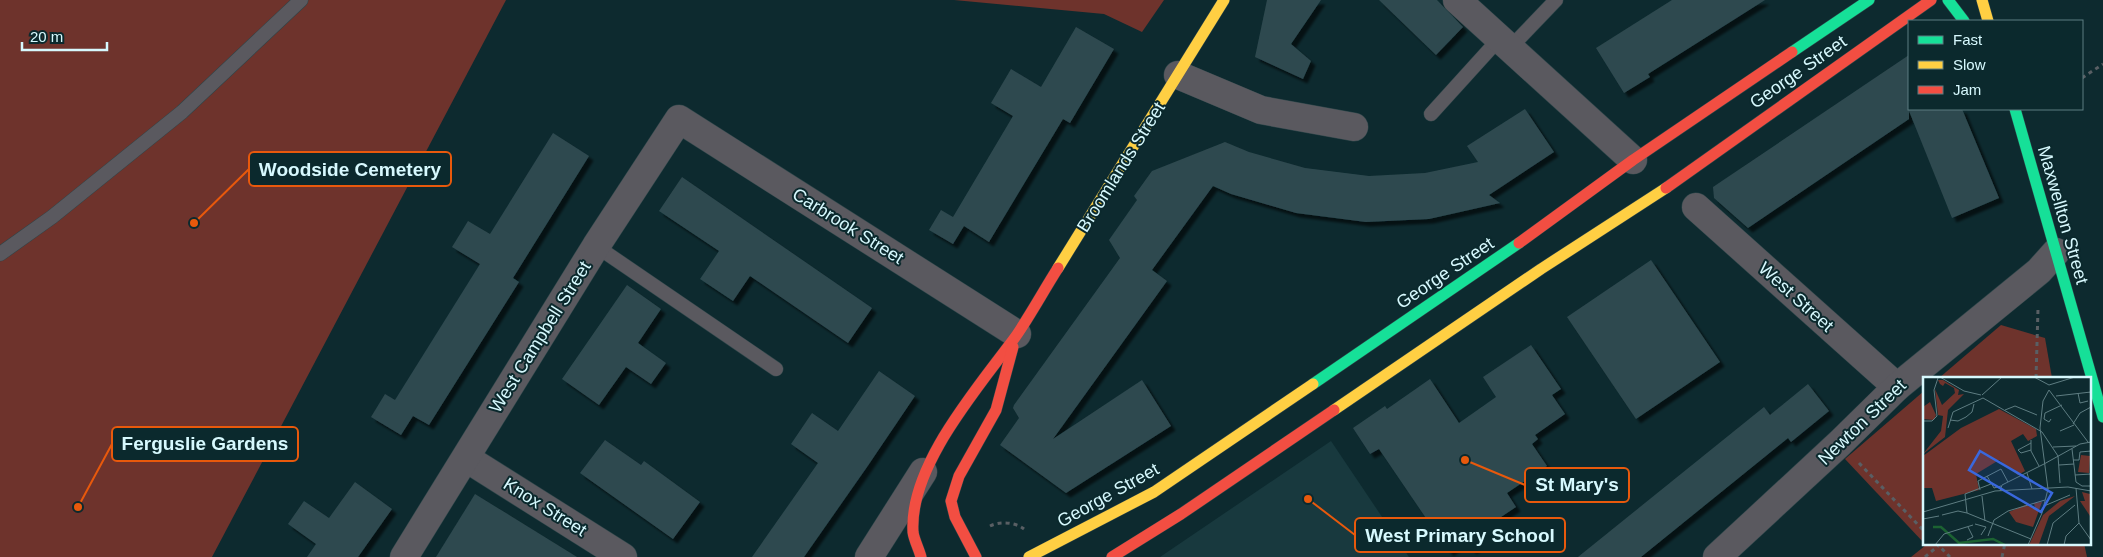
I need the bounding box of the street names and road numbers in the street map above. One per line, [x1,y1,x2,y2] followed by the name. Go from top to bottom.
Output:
[1746,31,1850,113] street label: George Street
[1073,98,1169,236] street label: Broomlands Street
[2034,143,2092,287] street label: Maxwellton Street
[789,184,907,268] street label: Carbrook Street
[1393,233,1497,313] street label: George Street
[485,258,595,416] street label: West Campbell Street
[1754,258,1838,336] street label: West Street
[1814,375,1910,469] street label: Newton Street
[1054,459,1162,531] street label: George Street
[500,474,590,540] street label: Knox Street

